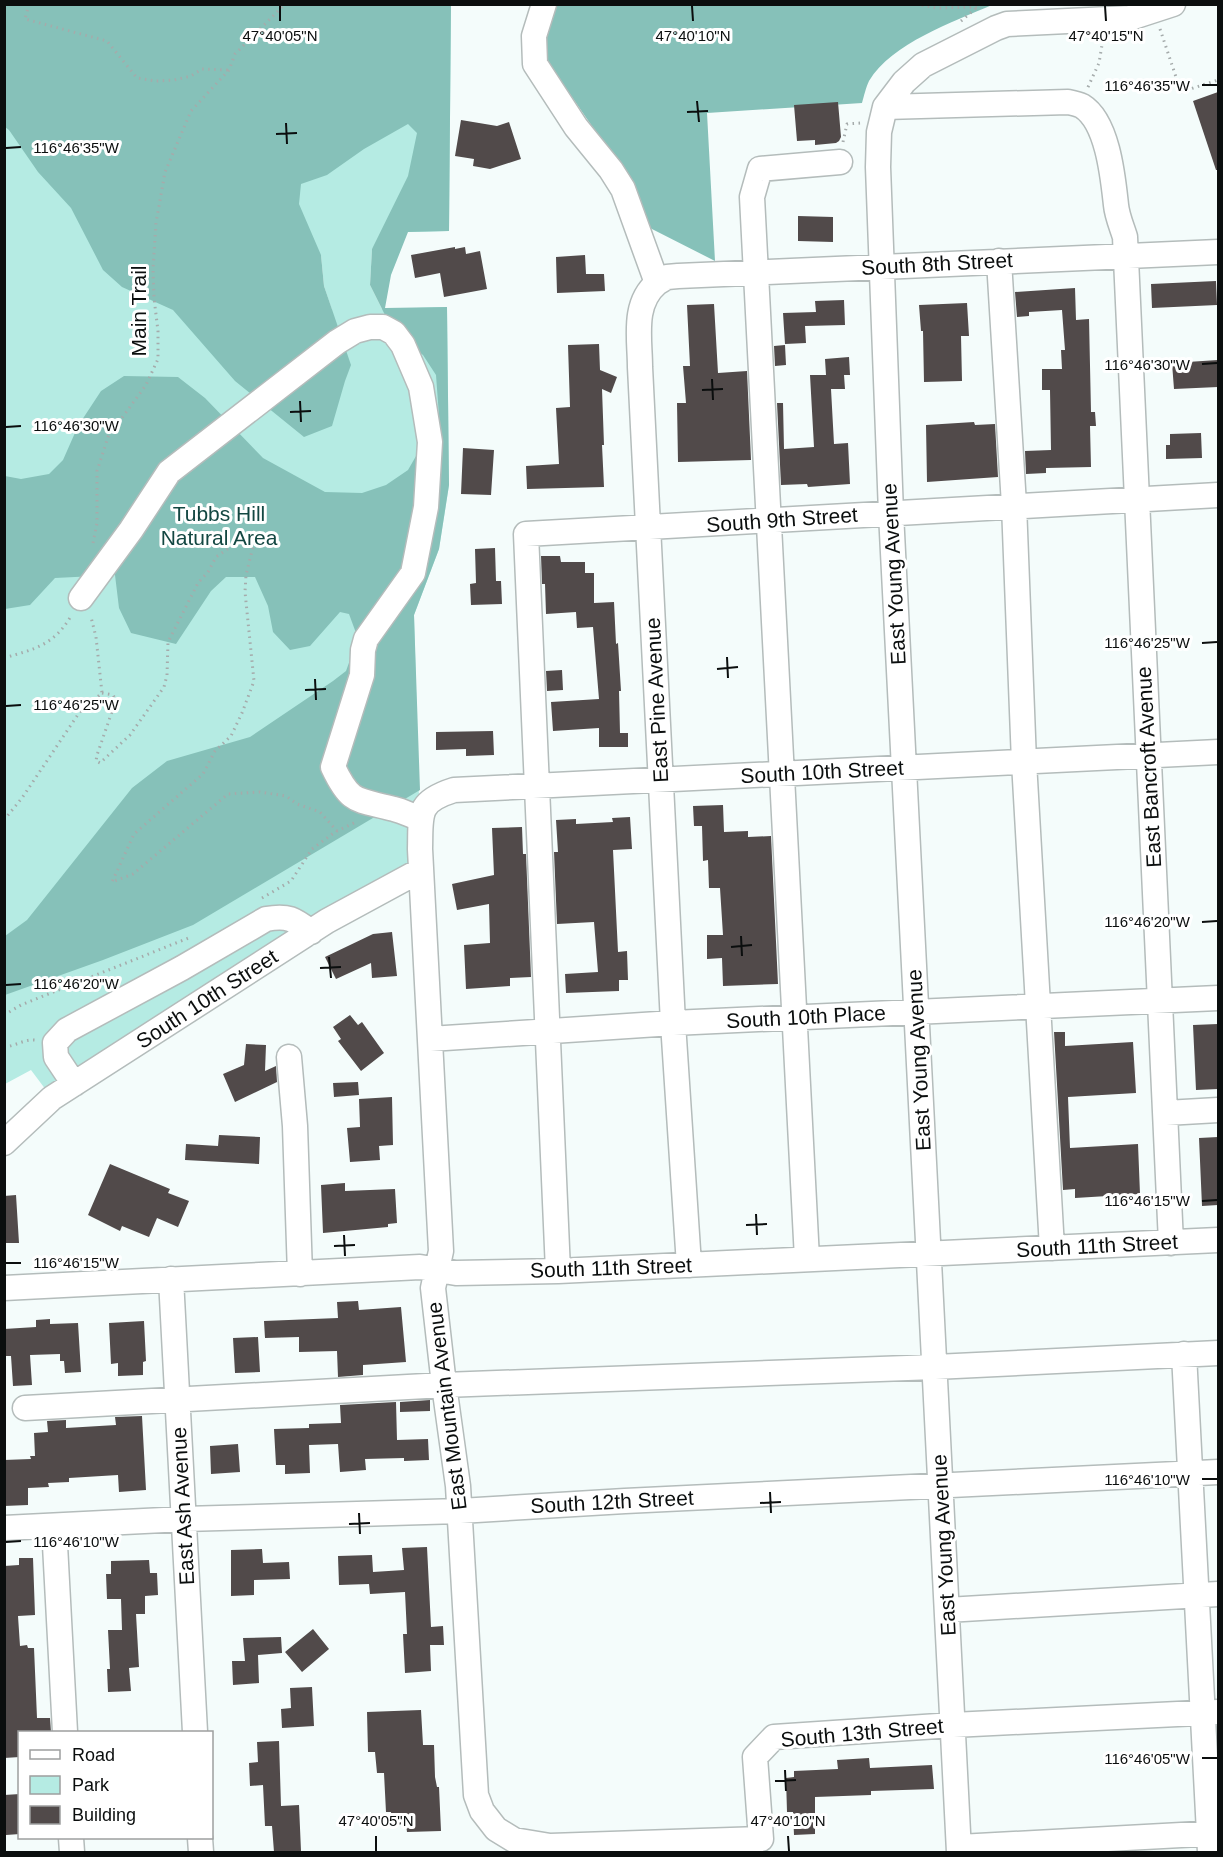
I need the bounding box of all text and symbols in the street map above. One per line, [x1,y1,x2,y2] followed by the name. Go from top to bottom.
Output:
[242,27,318,44] text: 47°40'05"N
[655,27,731,44] text: 47°40'10"N
[1068,27,1144,44] text: 47°40'15"N
[1104,77,1191,94] text: 116°46'35"W
[33,139,120,156] text: 116°46'35"W
[861,248,1014,279] street label: South 8th Street
[127,265,150,357] street label: Main Trail
[1104,356,1191,373] text: 116°46'30"W
[33,417,120,434] text: 116°46'30"W
[877,483,910,665] street label: East Young Avenue
[161,502,278,549] park label: Tubbs Hill Natural Area
[705,503,859,536] street label: South 9th Street
[641,617,672,783] street label: East Pine Avenue
[1104,634,1191,651] text: 116°46'25"W
[1132,666,1165,868] street label: East Bancroft Avenue
[33,696,120,713] text: 116°46'25"W
[740,756,904,787] street label: South 10th Street
[1104,913,1191,930] text: 116°46'20"W
[132,944,282,1053] street label: South 10th Street
[902,969,935,1151] street label: East Young Avenue
[33,975,120,992] text: 116°46'20"W
[726,1001,886,1032] street label: South 10th Place
[1104,1192,1191,1209] text: 116°46'15"W
[1016,1230,1179,1261] street label: South 11th Street
[530,1253,692,1282] street label: South 11th Street
[33,1254,120,1271] text: 116°46'15"W
[422,1301,471,1512] street label: East Mountain Avenue
[167,1426,198,1586] street label: East Ash Avenue
[927,1454,960,1636] street label: East Young Avenue
[1104,1471,1191,1488] text: 116°46'10"W
[530,1486,694,1517] street label: South 12th Street
[33,1533,120,1550] text: 116°46'10"W
[780,1714,945,1751] street label: South 13th Street
[18,1731,213,1839] legend
[72,1745,115,1765] text: Road
[1104,1750,1191,1767] text: 116°46'05"W
[72,1775,110,1795] text: Park
[72,1805,136,1825] text: Building
[338,1812,414,1829] text: 47°40'05"N
[750,1812,826,1829] text: 47°40'10"N

